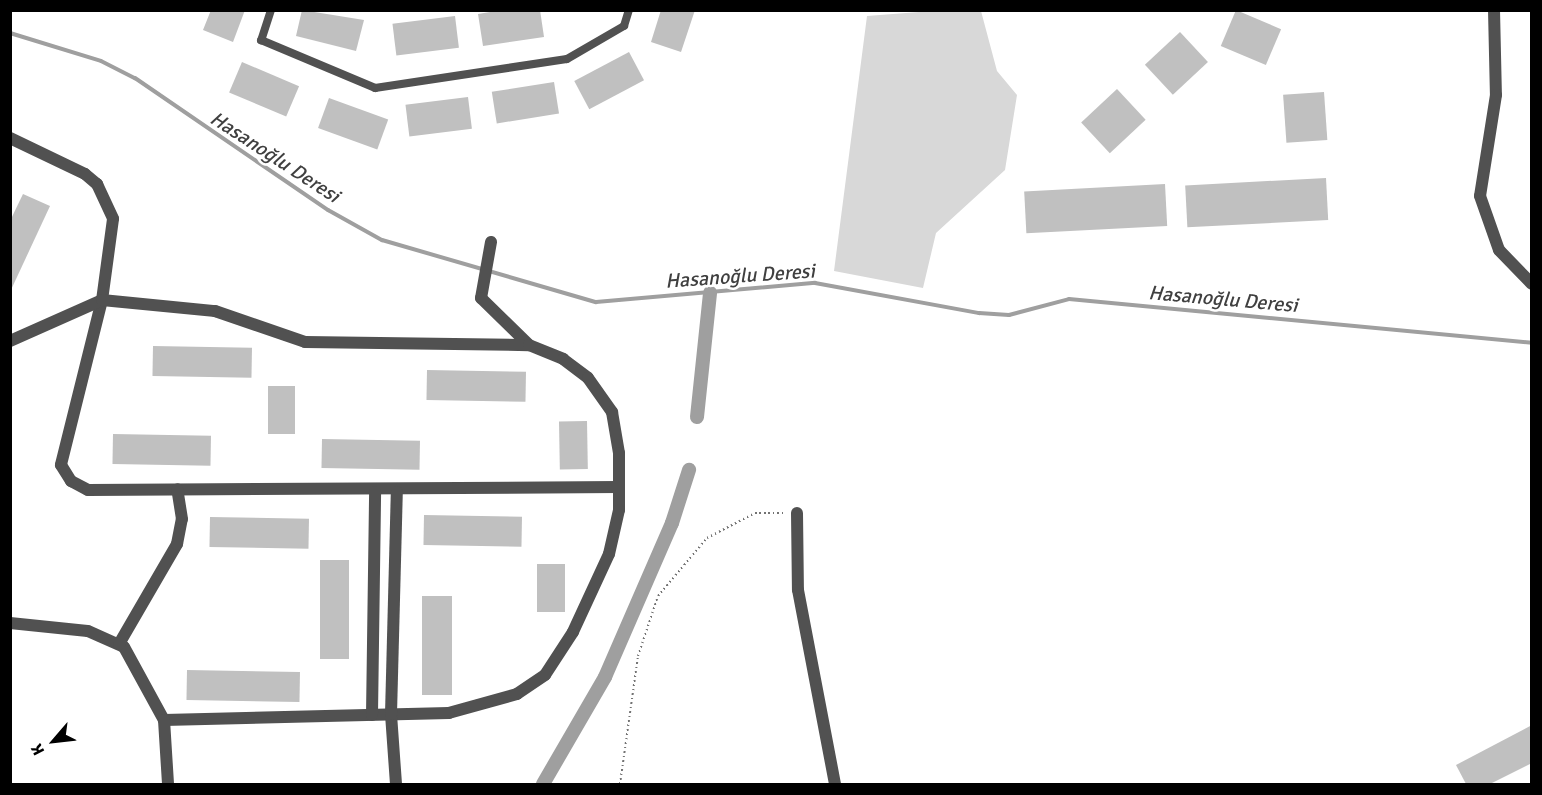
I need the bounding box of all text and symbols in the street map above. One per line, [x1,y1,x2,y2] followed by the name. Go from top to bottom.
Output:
[206,106,344,208] water label: Hasanoğlu Deresi
[665,259,815,293] water label: Hasanoğlu Deresi
[1147,281,1299,317] water label: Hasanoğlu Deresi
[24,711,84,771] north arrow
[27,740,49,759] text: K

